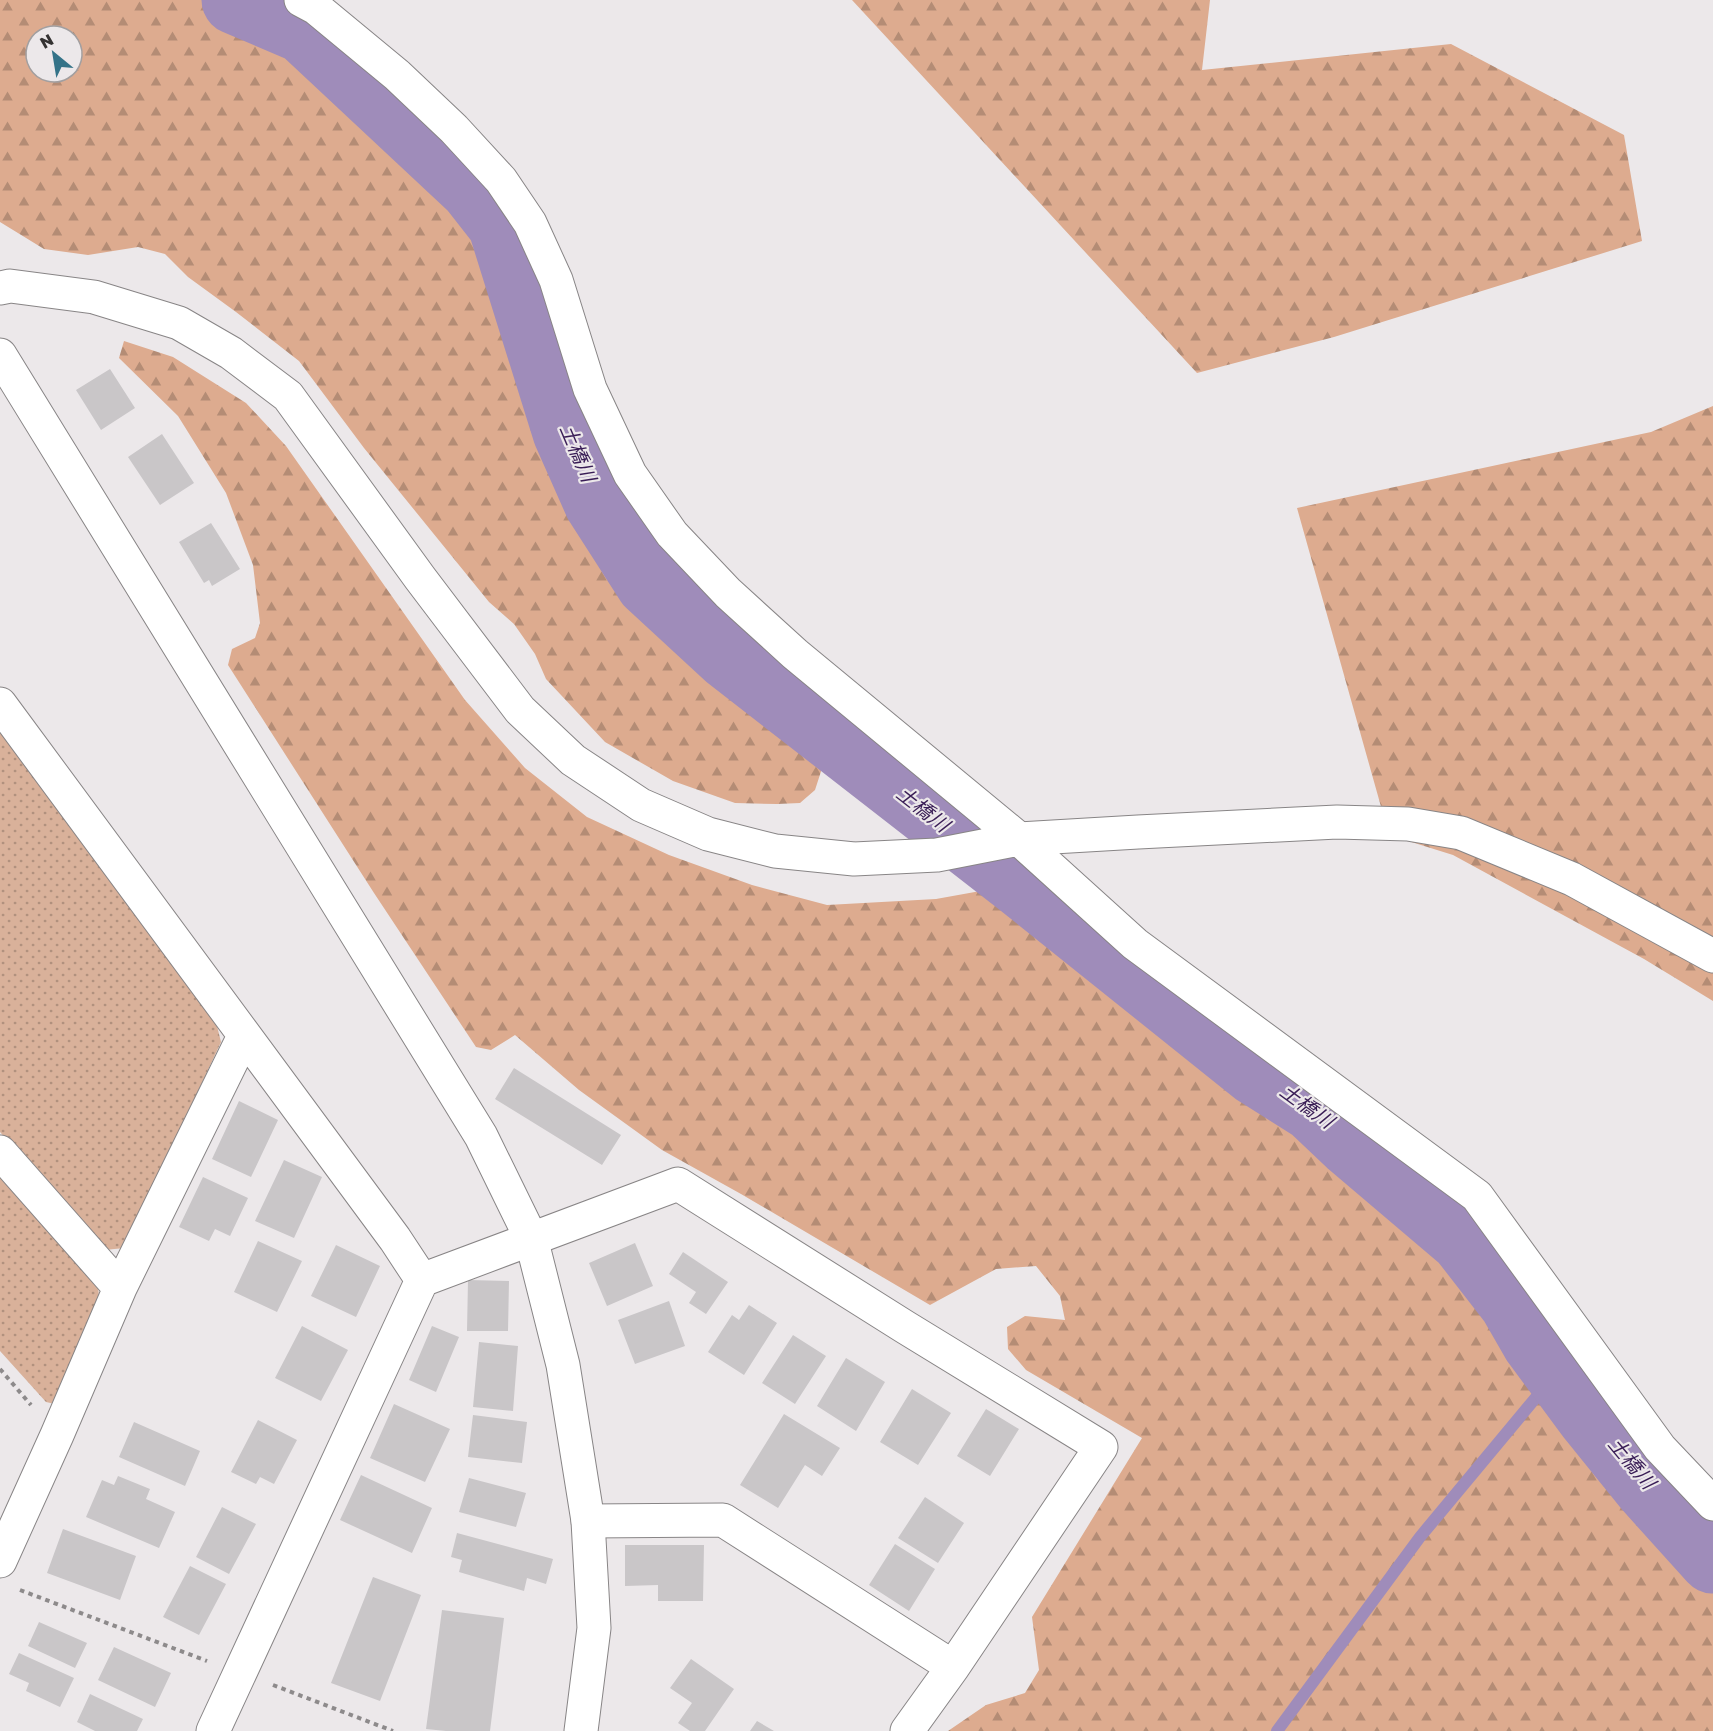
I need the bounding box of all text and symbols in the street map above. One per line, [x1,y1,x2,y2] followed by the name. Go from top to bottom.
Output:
[24,24,84,84] north arrow
[36,29,57,53] text: N
[556,420,602,487] water label: 土橋川
[893,780,956,837] water label: 土橋川
[1276,1078,1341,1134] water label: 土橋川
[1604,1432,1663,1495] water label: 土橋川

